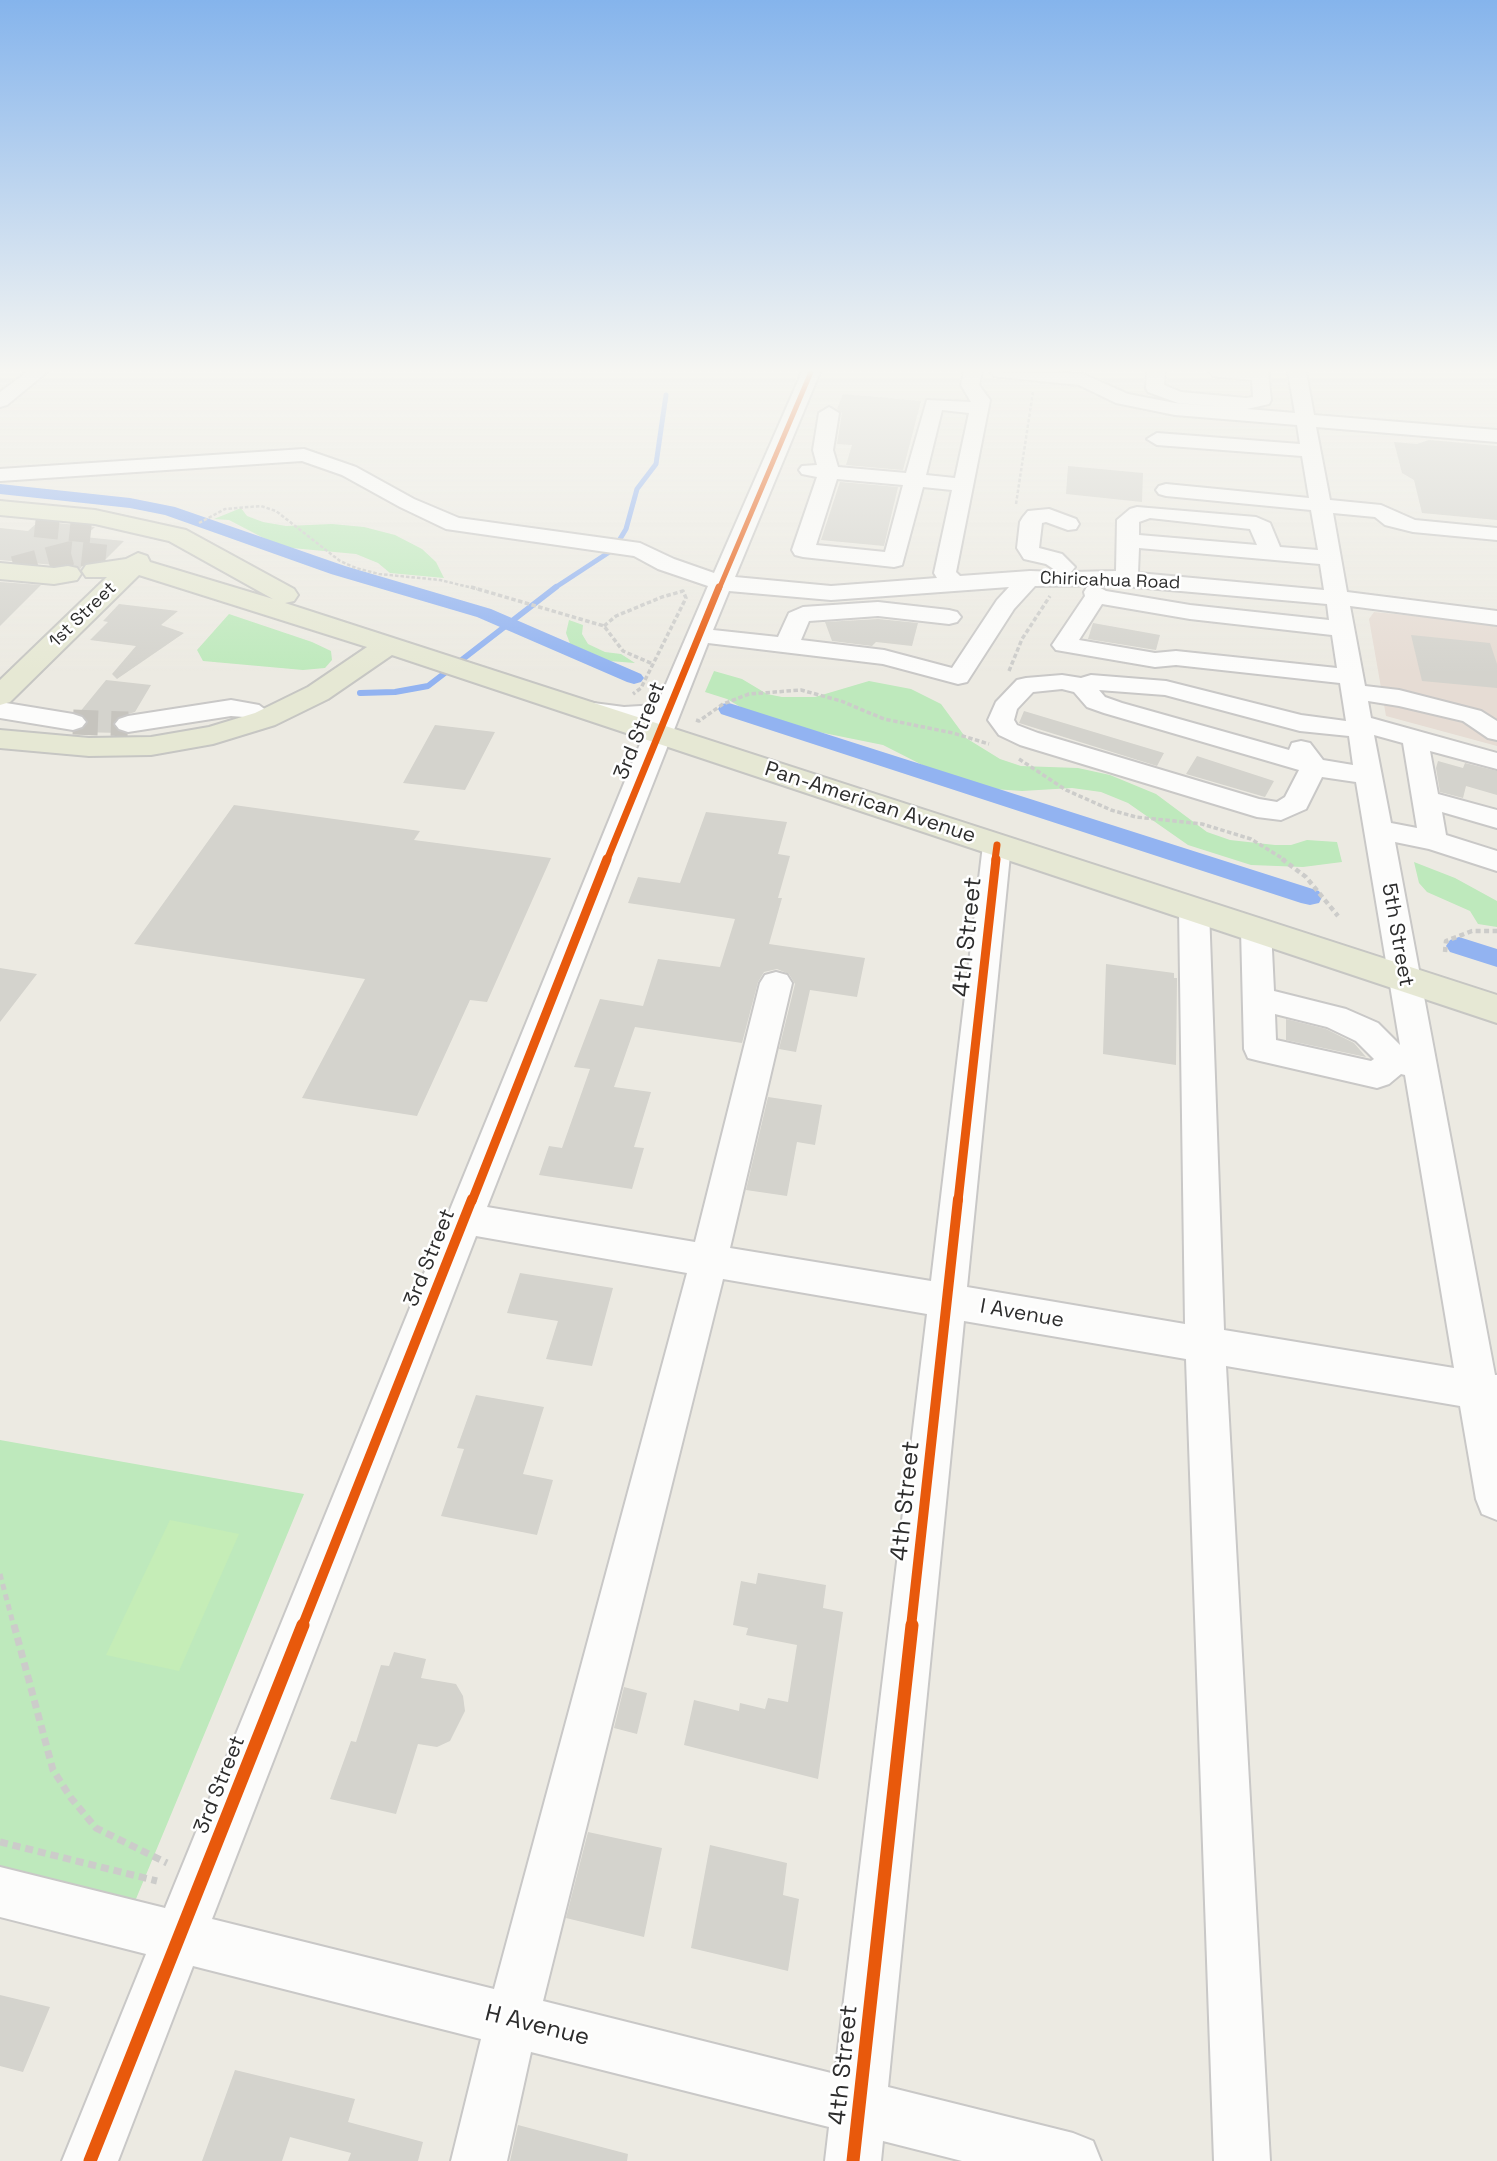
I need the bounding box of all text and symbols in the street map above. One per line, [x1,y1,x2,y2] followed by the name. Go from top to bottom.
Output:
[1039,568,1181,594] street label: Chiricahua Road
[45,578,121,652] street label: 1st Street
[609,678,671,784] street label: 3rd Street
[761,757,979,849] street label: Pan-American Avenue
[947,876,989,998] street label: 4th Street
[1376,881,1418,989] street label: 5th Street
[399,1205,461,1311] street label: 3rd Street
[978,1294,1066,1334] street label: I Avenue
[885,1440,927,1562] street label: 4th Street
[189,1732,251,1838] street label: 3rd Street
[482,1999,592,2053] street label: H Avenue
[823,2004,865,2126] street label: 4th Street

